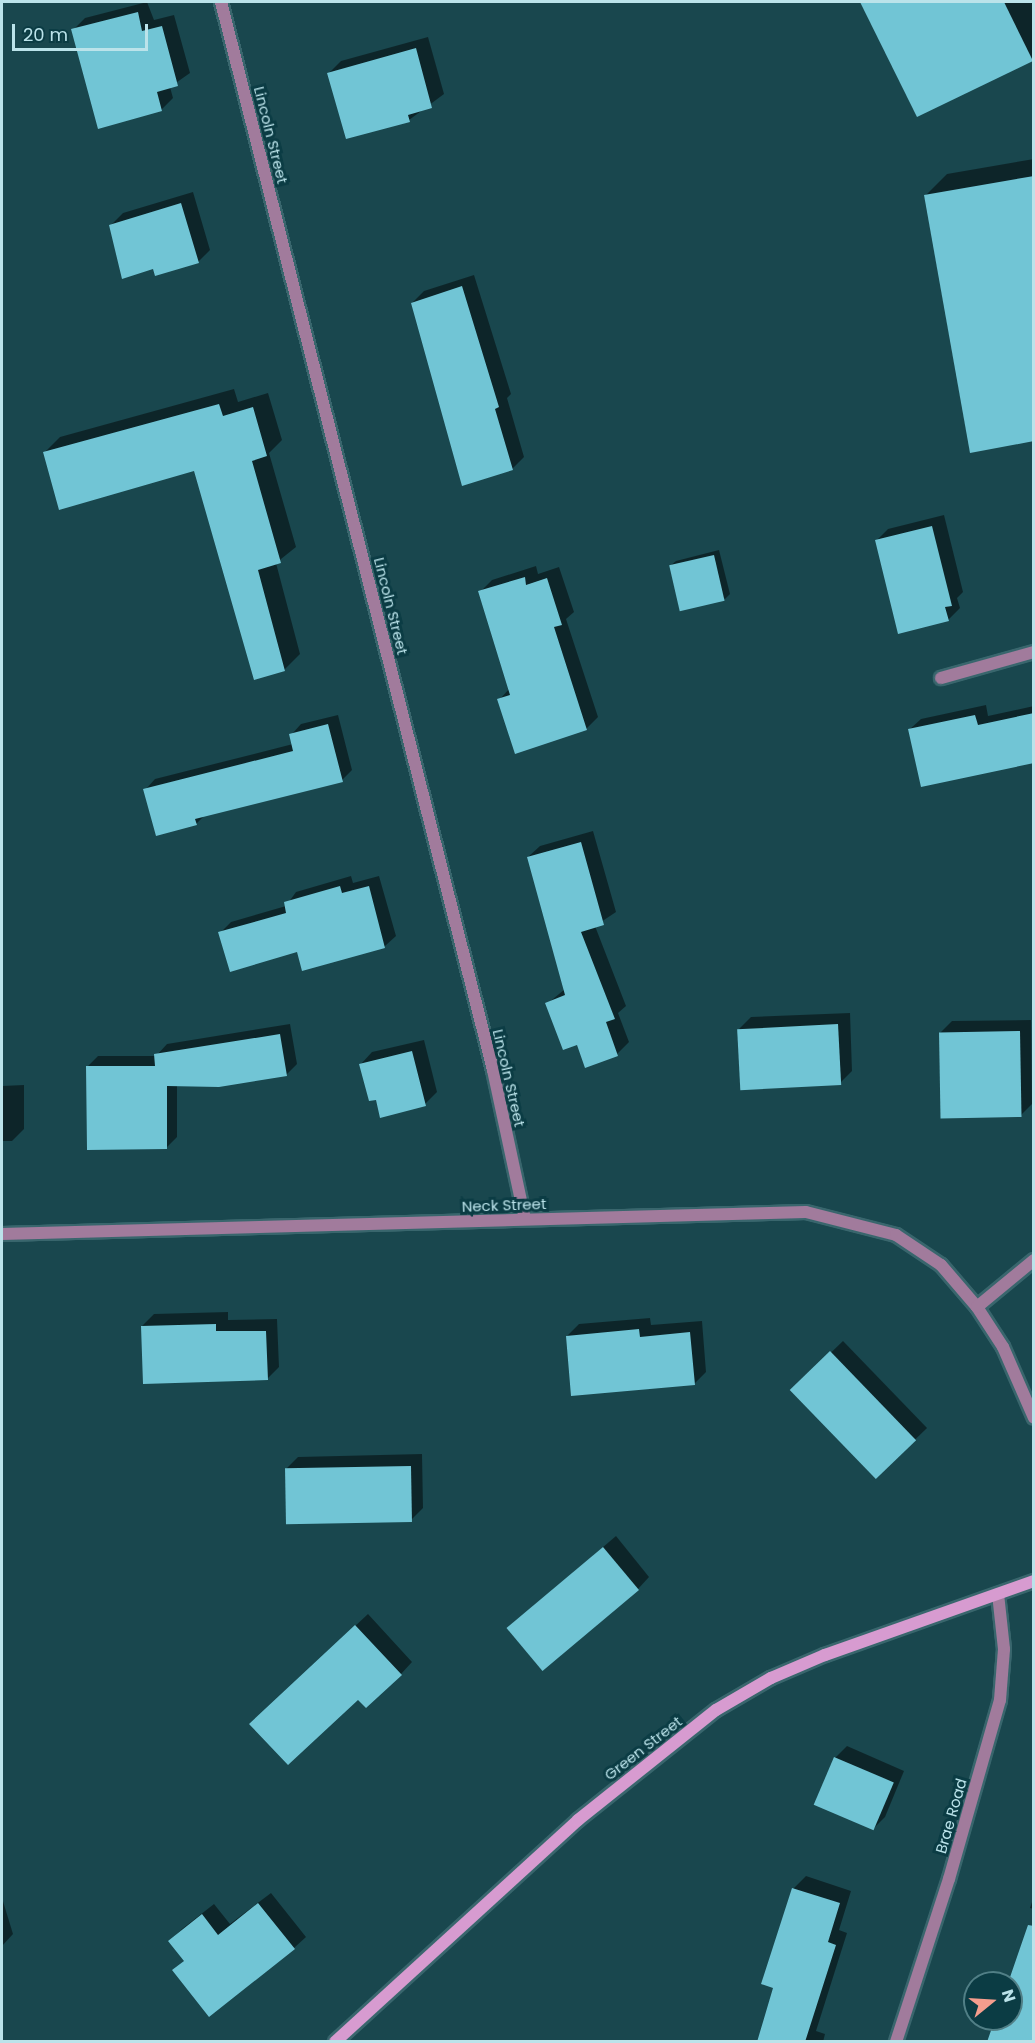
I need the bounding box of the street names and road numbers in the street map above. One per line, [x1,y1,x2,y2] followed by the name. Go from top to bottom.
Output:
[250,84,292,186] street label: Lincoln Street
[370,555,412,657] street label: Lincoln Street
[489,1027,529,1129] street label: Lincoln Street
[461,1195,547,1215] street label: Neck Street
[601,1712,685,1784] street label: Green Street
[932,1776,970,1856] street label: Brae Road

